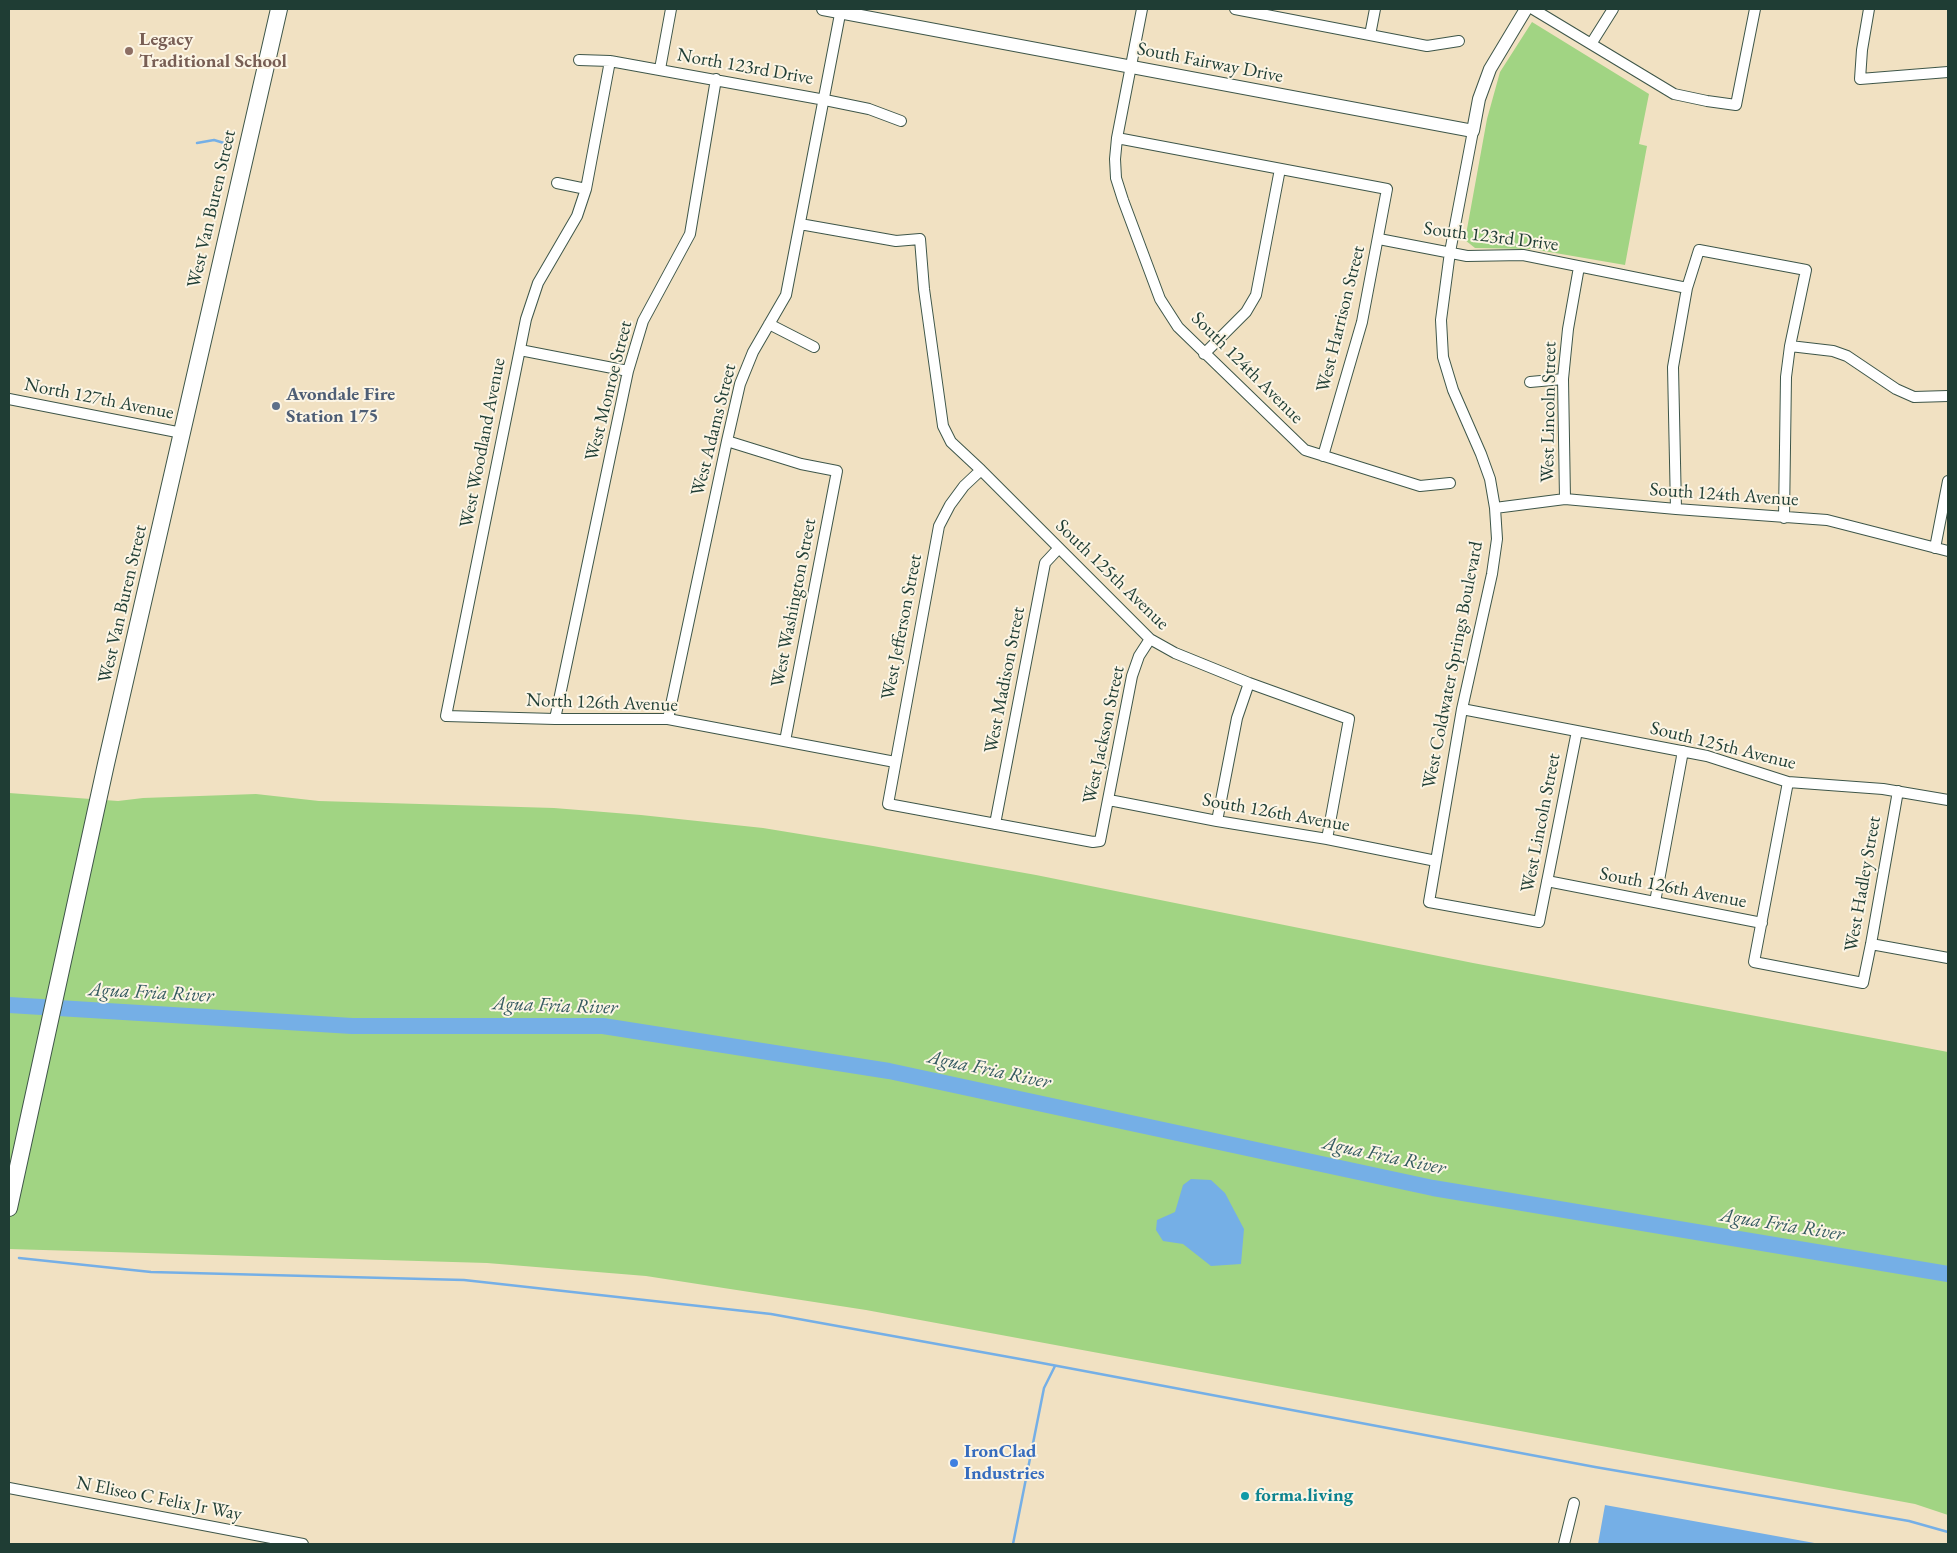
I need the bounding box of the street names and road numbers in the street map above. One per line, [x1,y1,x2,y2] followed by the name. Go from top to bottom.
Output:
[1135,38,1285,88] street label: South Fairway Drive
[675,44,815,90] street label: North 123rd Drive
[183,128,241,290] street label: West Van Buren Street
[1422,217,1560,257] street label: South 123rd Drive
[1312,243,1370,395] street label: West Harrison Street
[1186,307,1308,429] street label: South 124th Avenue
[581,319,637,463] street label: West Monroe Street
[1536,341,1562,483] street label: West Lincoln Street
[455,356,511,530] street label: West Woodland Avenue
[687,361,741,499] street label: West Adams Street
[22,373,176,425] street label: North 127th Avenue
[1649,478,1799,512] street label: South 124th Avenue
[1050,515,1174,635] street label: South 125th Avenue
[766,517,822,689] street label: West Washington Street
[94,523,152,685] street label: West Van Buren Street
[1418,539,1488,791] street label: West Coldwater Springs Boulevard
[877,552,927,702] street label: West Jefferson Street
[980,605,1030,755] street label: West Madison Street
[1078,664,1130,806] street label: West Jackson Street
[526,689,678,717] street label: North 126th Avenue
[1648,717,1798,775] street label: South 125th Avenue
[1516,752,1566,894] street label: West Lincoln Street
[1201,789,1351,837] street label: South 126th Avenue
[1840,814,1886,954] street label: West Hadley Street
[1598,863,1748,913] street label: South 126th Avenue
[74,1472,244,1526] street label: N Eliseo C Felix Jr Way

